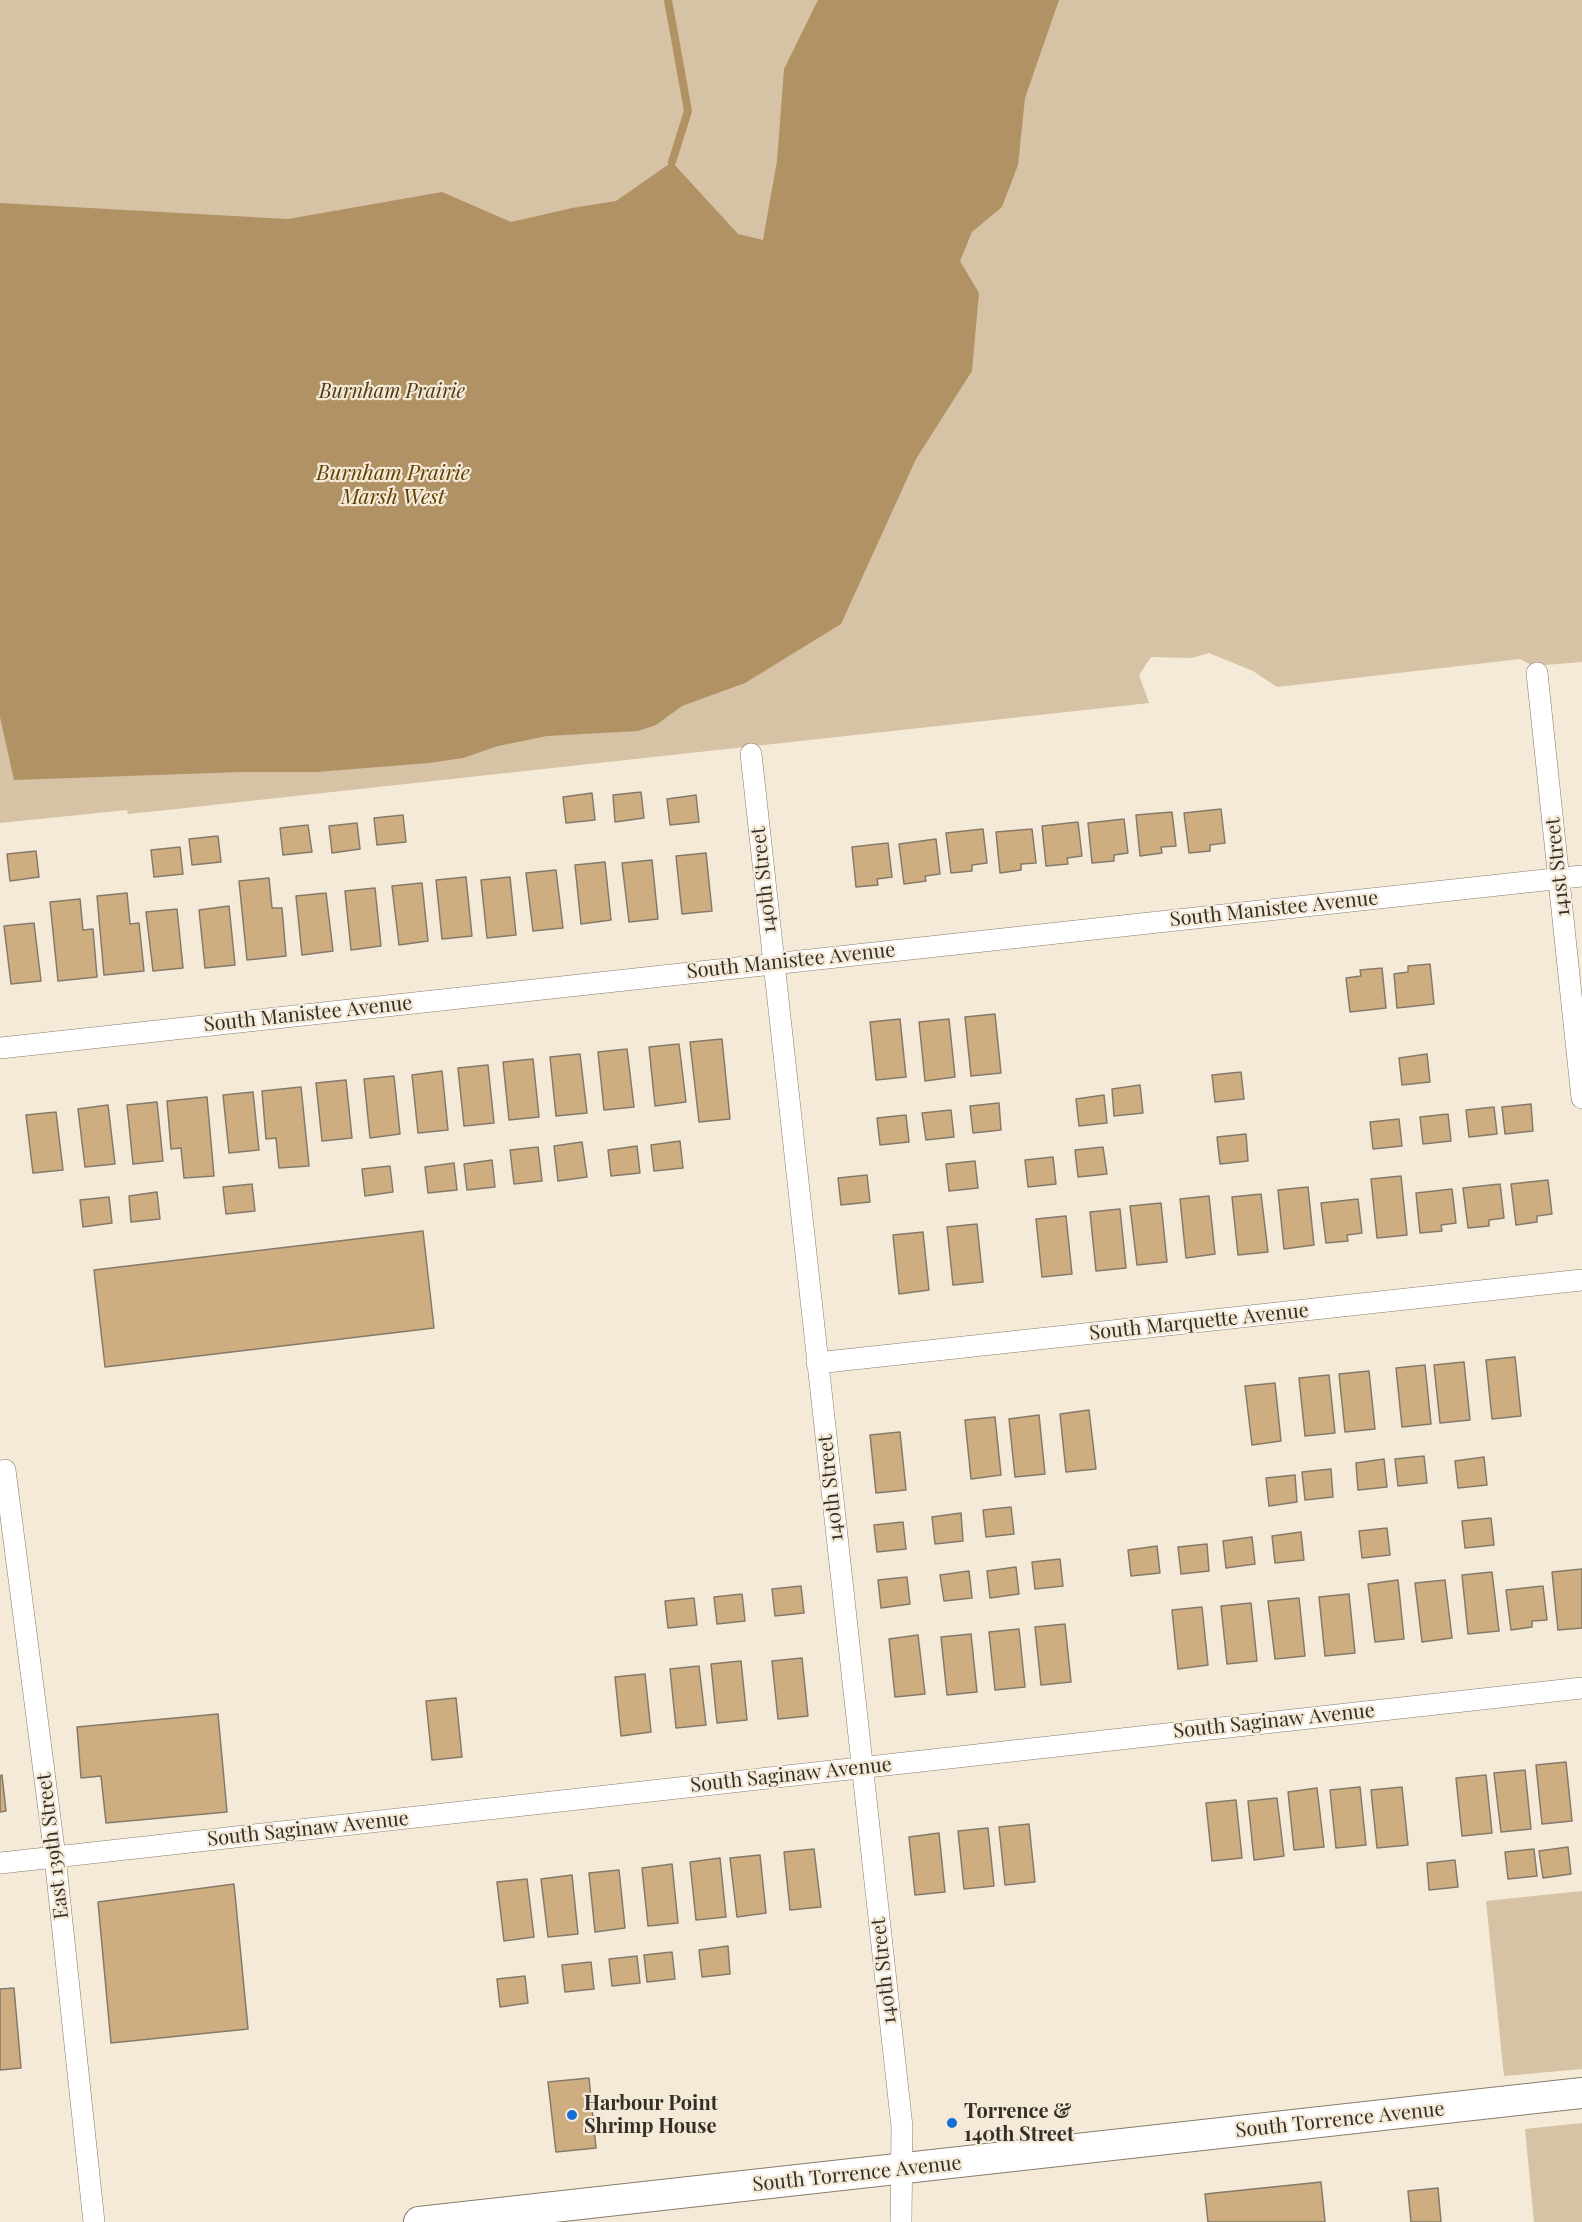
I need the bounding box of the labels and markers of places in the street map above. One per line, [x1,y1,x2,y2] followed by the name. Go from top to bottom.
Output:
[584,2092,718,2139] place label: Harbour Point Shrimp House
[964,2100,1074,2147] place label: Torrence & 140th Street
[565,2108,579,2122] marker: Harbour Point Shrimp House
[945,2116,959,2130] marker: Torrence & 140th Street

